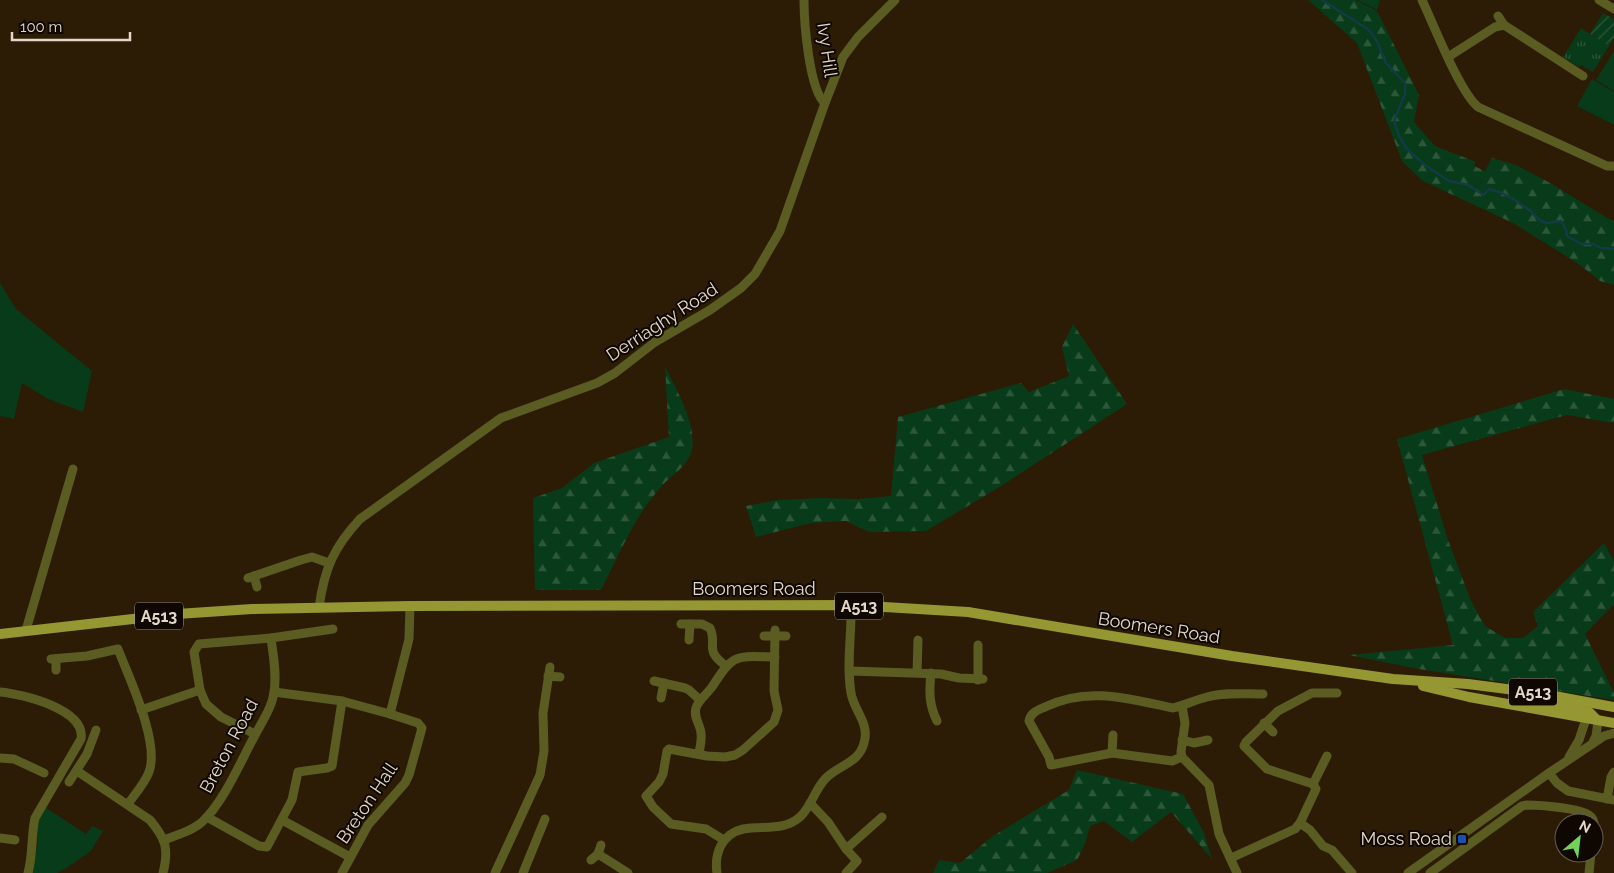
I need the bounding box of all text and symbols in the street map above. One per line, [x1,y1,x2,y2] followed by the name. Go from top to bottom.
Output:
[12,10,130,42] scale bar
[20,18,62,36] text: 100 m
[813,21,842,79] street label: Ivy Hill
[602,278,721,365] street label: Derriaghy Road
[692,578,816,599] street label: Boomers Road
[835,592,883,620] road number: A513
[135,602,183,630] road number: A513
[1097,607,1222,648] street label: Boomers Road
[1509,679,1557,706] road number: A513
[195,695,262,796] street label: Breton Road
[332,758,401,847] street label: Breton Hall
[1554,813,1604,863] north arrow
[1577,817,1594,836] text: N
[1361,828,1452,849] place label: Moss Road
[1456,833,1468,845] marker: Moss Road

